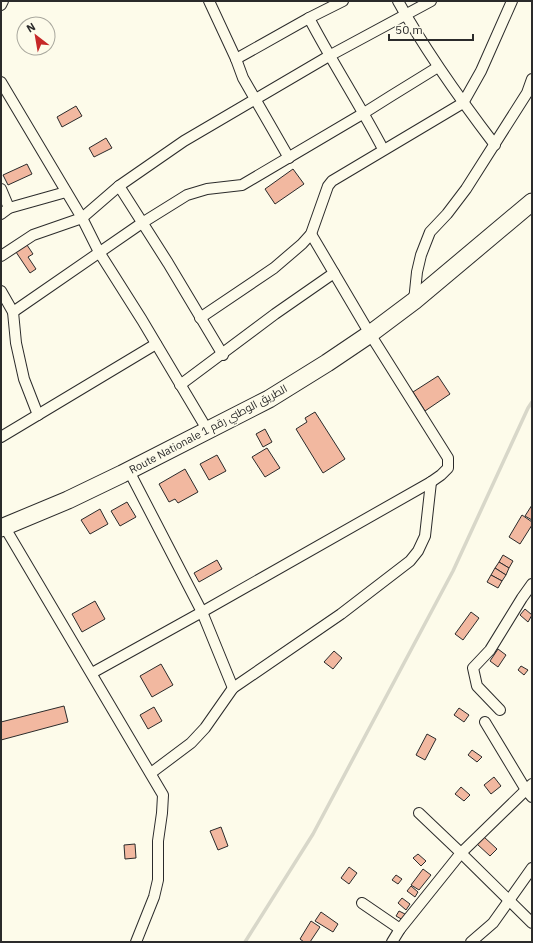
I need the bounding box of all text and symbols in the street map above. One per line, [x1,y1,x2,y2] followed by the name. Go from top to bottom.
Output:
[16,16,56,56] north arrow
[389,16,473,42] scale bar
[24,19,38,35] text: N
[395,22,423,37] text: 50 m
[127,381,290,479] street label: Route Nationale الطريق الوطني رقم 1

